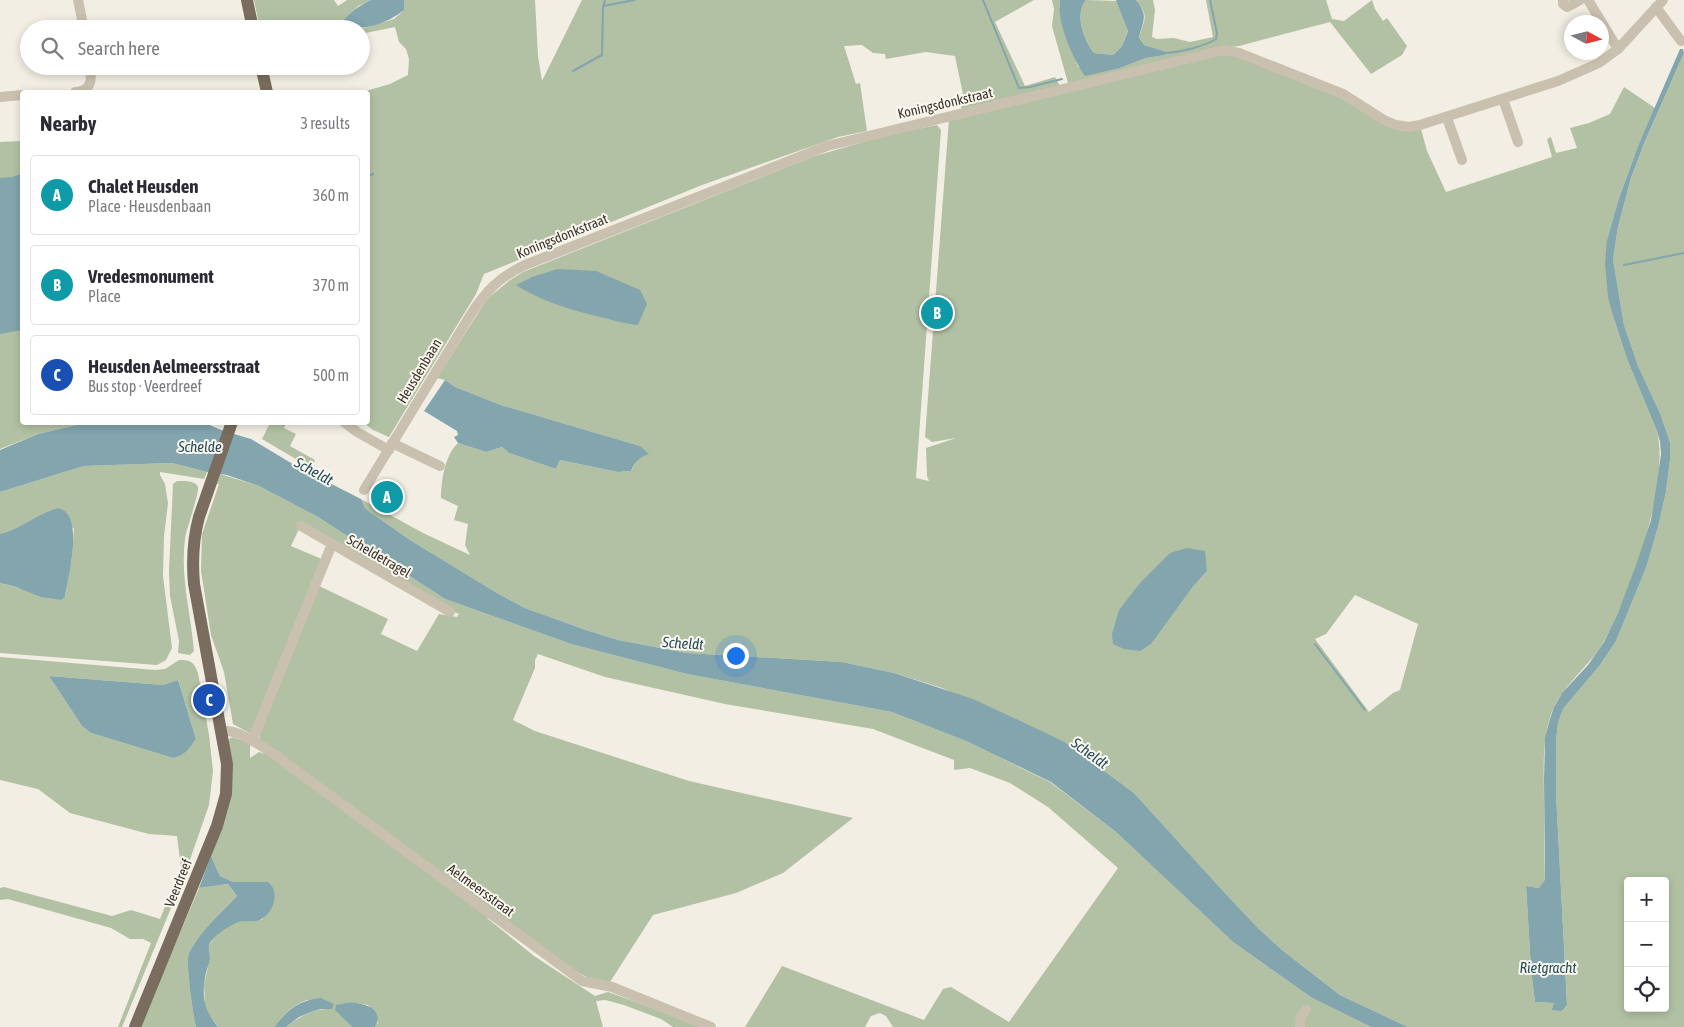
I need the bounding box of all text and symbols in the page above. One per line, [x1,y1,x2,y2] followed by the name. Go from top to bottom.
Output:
[1564,15,1609,60] north arrow
[20,20,370,75] search box
[38,34,66,62] icon: search
[78,37,160,59] text: Search here
[896,84,994,122] street label: Koningsdonkstraat
[40,111,96,135] text: Nearby
[300,114,350,132] text: 3 results
[88,175,199,197] text: Chalet Heusden
[53,186,61,204] text: A
[313,186,349,204] text: 360 m
[88,197,211,215] text: Place · Heusdenbaan
[514,210,610,262] street label: Koningsdonkstraat
[88,265,214,287] text: Vredesmonument
[53,276,61,294] text: B
[313,276,349,294] text: 370 m
[88,287,121,305] text: Place
[921,294,953,332] pin: B
[393,336,445,406] street label: Heusdenbaan
[88,355,260,377] text: Heusden Aelmeersstraat
[53,366,61,384] text: C
[313,366,349,384] text: 500 m
[88,377,202,395] text: Bus stop · Veerdreef
[177,438,222,455] water label: Schelde
[291,453,337,489] water label: Scheldt
[371,478,403,516] pin: A
[344,531,414,581] street label: Scheldetragel
[661,633,705,653] water label: Scheldt
[723,643,749,669] your location
[193,681,225,719] pin: C
[1068,733,1112,772] water label: Scheldt
[161,856,195,909] street label: Veerdreef
[444,860,518,920] street label: Aelmeersstraat
[1624,877,1669,1012] map controls
[1624,877,1669,922] button: +
[1624,922,1669,967] button: −
[1519,959,1577,976] water label: Rietgracht
[1624,967,1669,1012] button: locate

